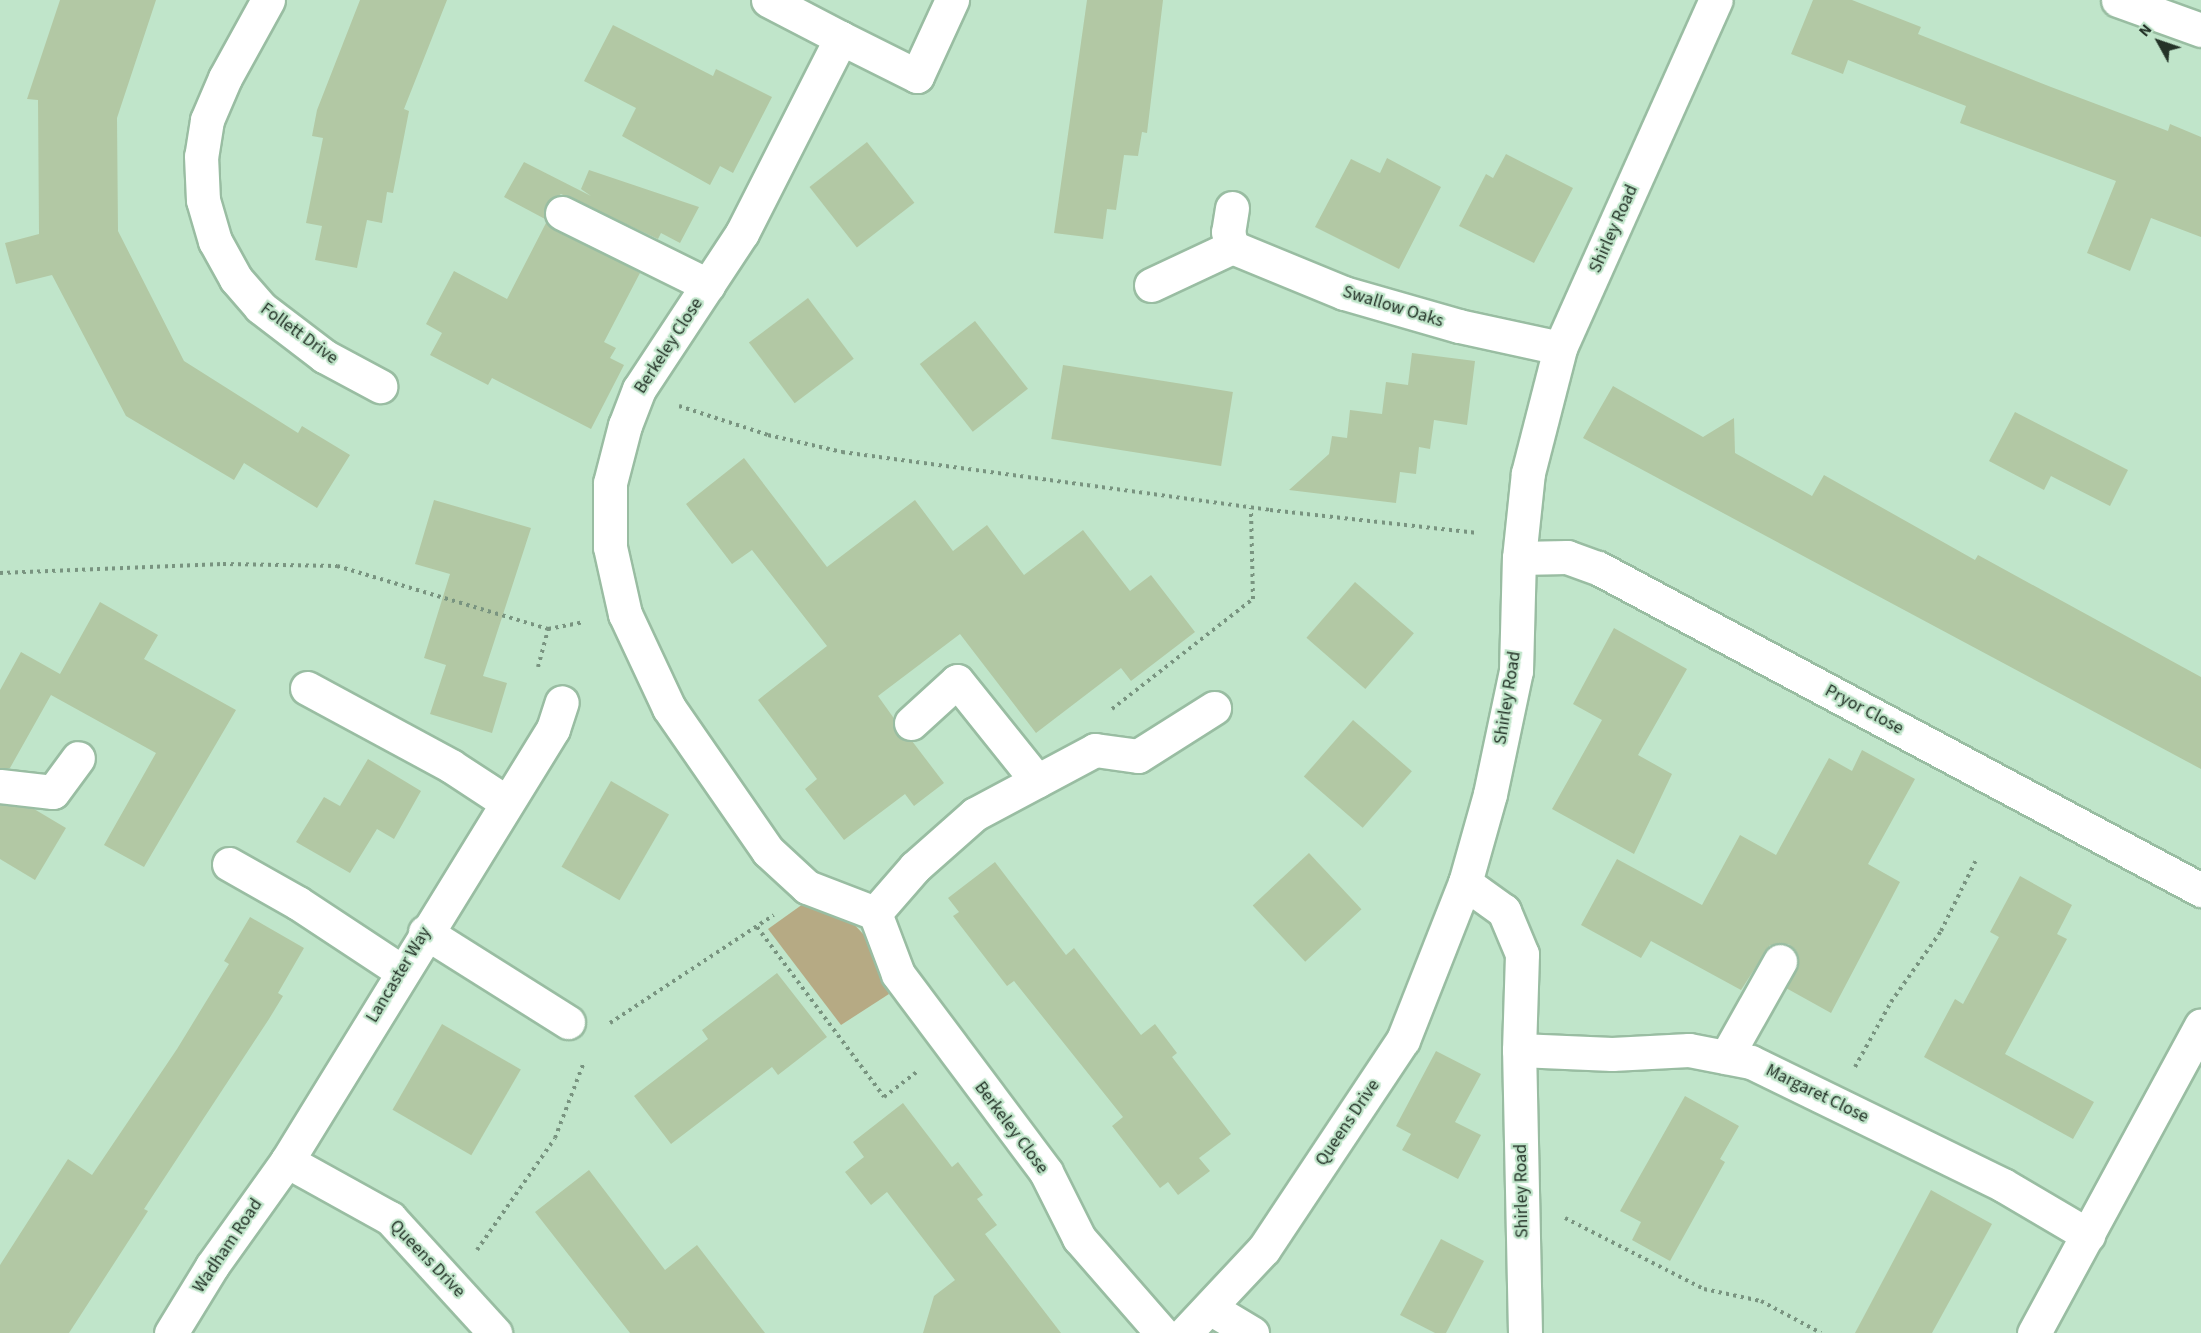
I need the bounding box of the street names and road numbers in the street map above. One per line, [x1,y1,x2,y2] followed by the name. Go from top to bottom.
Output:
[1585,182,1643,276] street label: Shirley Road
[1340,281,1446,333] street label: Swallow Oaks
[630,294,708,398] street label: Berkeley Close
[256,299,342,369] street label: Follett Drive
[1490,650,1526,746] street label: Shirley Road
[1821,680,1907,740] street label: Pryor Close
[362,923,436,1027] street label: Lancaster Way
[1762,1060,1872,1128] street label: Margaret Close
[1311,1076,1385,1170] street label: Queens Drive
[969,1078,1053,1178] street label: Berkeley Close
[1510,1144,1534,1238] street label: Shirley Road
[189,1195,267,1297] street label: Wadham Road
[385,1216,469,1302] street label: Queens Drive

